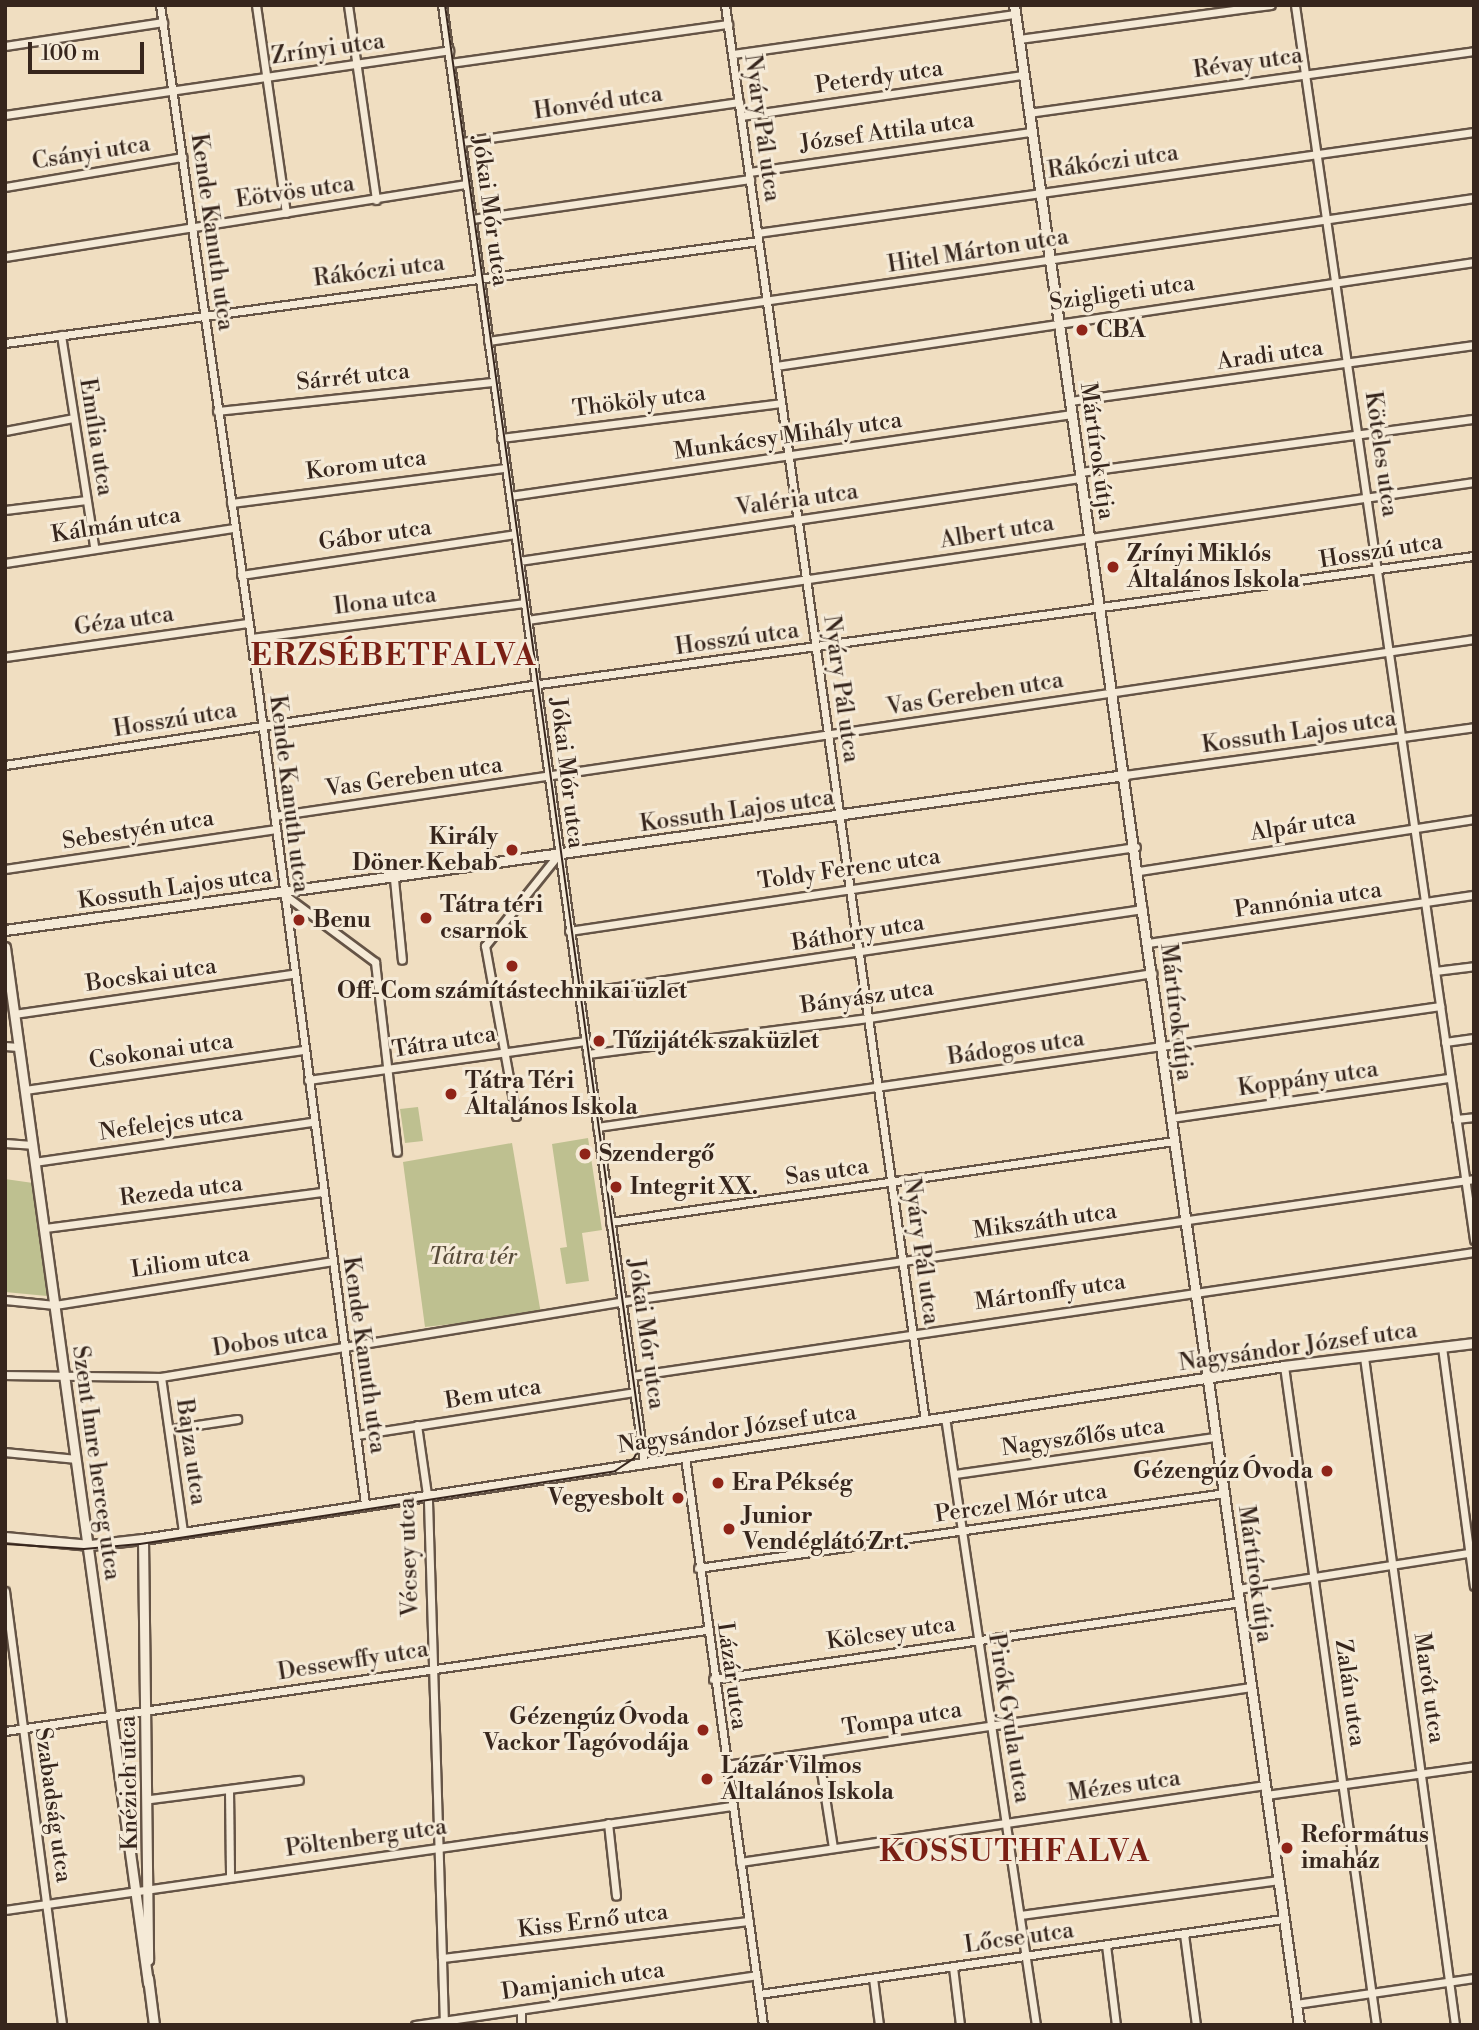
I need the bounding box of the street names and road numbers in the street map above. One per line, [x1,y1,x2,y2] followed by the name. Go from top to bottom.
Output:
[270,27,386,71] street label: Zrínyi utca
[1192,42,1304,84] street label: Révay utca
[738,53,786,203] street label: Nyáry Pál utca
[813,54,945,100] street label: Peterdy utca
[532,80,664,126] street label: Honvéd utca
[798,106,976,158] street label: József Attila utca
[30,130,152,176] street label: Csányi utca
[185,132,239,332] street label: Kende Kanuth utca
[466,134,514,288] street label: Jókai Mór utca
[1046,139,1180,185] street label: Rákóczi utca
[234,170,356,214] street label: Eötvös utca
[886,223,1070,279] street label: Hitel Márton utca
[312,249,446,293] street label: Rákóczi utca
[1048,269,1196,317] street label: Szigligeti utca
[1215,334,1325,376] street label: Aradi utca
[295,357,411,397] street label: Sárrét utca
[73,376,119,498] street label: Emília utca
[571,379,707,423] street label: Thököly utca
[1074,381,1120,521] street label: Mártírok útja
[1359,390,1403,518] street label: Köteles utca
[672,406,904,466] street label: Munkácsy Mihály utca
[304,444,428,486] street label: Korom utca
[734,478,860,522] street label: Valéria utca
[49,501,183,549] street label: Kálmán utca
[938,509,1056,555] street label: Albert utca
[317,513,433,557] street label: Gábor utca
[1317,528,1445,574] street label: Hosszú utca
[332,581,438,621] street label: Ilona utca
[72,600,176,642] street label: Géza utca
[817,614,865,764] street label: Nyáry Pál utca
[673,617,801,661] street label: Hosszú utca
[885,666,1065,722] street label: Vas Gereben utca
[263,694,315,894] street label: Kende Kanuth utca
[544,696,590,850] street label: Jókai Mór utca
[111,697,239,743] street label: Hosszú utca
[1200,705,1398,759] street label: Kossuth Lajos utca
[324,751,504,803] street label: Vas Gereben utca
[638,784,836,838] street label: Kossuth Lajos utca
[1248,803,1358,847] street label: Alpár utca
[60,804,216,856] street label: Sebestyén utca
[756,843,942,895] street label: Toldy Ferenc utca
[76,861,274,915] street label: Kossuth Lajos utca
[1233,876,1383,924] street label: Pannónia utca
[790,909,926,957] street label: Báthory utca
[1154,942,1198,1082] street label: Mártírok útja
[84,952,218,998] street label: Bocskai utca
[799,974,935,1020] street label: Bányász utca
[390,1020,498,1064] street label: Tátra utca
[946,1025,1086,1071] street label: Bádogos utca
[87,1027,235,1075] street label: Csokonai utca
[1236,1055,1380,1103] street label: Koppány utca
[97,1099,245,1147] street label: Nefelejcs utca
[784,1152,870,1192] street label: Sas utca
[118,1170,244,1212] street label: Rezeda utca
[897,1176,945,1326] street label: Nyáry Pál utca
[971,1197,1119,1245] street label: Mikszáth utca
[129,1240,251,1284] street label: Liliom utca
[337,1255,391,1455] street label: Kende Kanuth utca
[622,1257,670,1411] street label: Jókai Mór utca
[973,1268,1127,1316] street label: Mártonffy utca
[211,1317,329,1363] street label: Dobos utca
[1177,1317,1419,1377] street label: Nagysándor József utca
[66,1344,126,1582] street label: Szent Imre herceg utca
[443,1373,543,1415] street label: Bem utca
[170,1397,212,1507] street label: Bajza utca
[616,1399,858,1459] street label: Nagysándor József utca
[1000,1412,1166,1462] street label: Nagyszőlős utca
[933,1477,1109,1529] street label: Perczel Mór utca
[393,1497,425,1617] street label: Vécsey utca
[1232,1504,1278,1644] street label: Mártírok útja
[825,1610,957,1656] street label: Kölcsey utca
[711,1620,753,1732] street label: Lázár utca
[982,1631,1036,1805] street label: Pirók Gyula utca
[1408,1631,1450,1745] street label: Marót utca
[276,1635,430,1687] street label: Dessewffy utca
[1329,1638,1371,1748] street label: Zalán utca
[840,1696,964,1742] street label: Tompa utca
[114,1715,144,1851] street label: Knézich utca
[28,1726,78,1884] street label: Szabadság utca
[1066,1764,1182,1808] street label: Mézes utca
[284,1813,448,1863] street label: Pöltenberg utca
[516,1898,670,1944] street label: Kiss Ernő utca
[962,1917,1076,1959] street label: Lőcse utca
[500,1956,666,2006] street label: Damjanich utca

